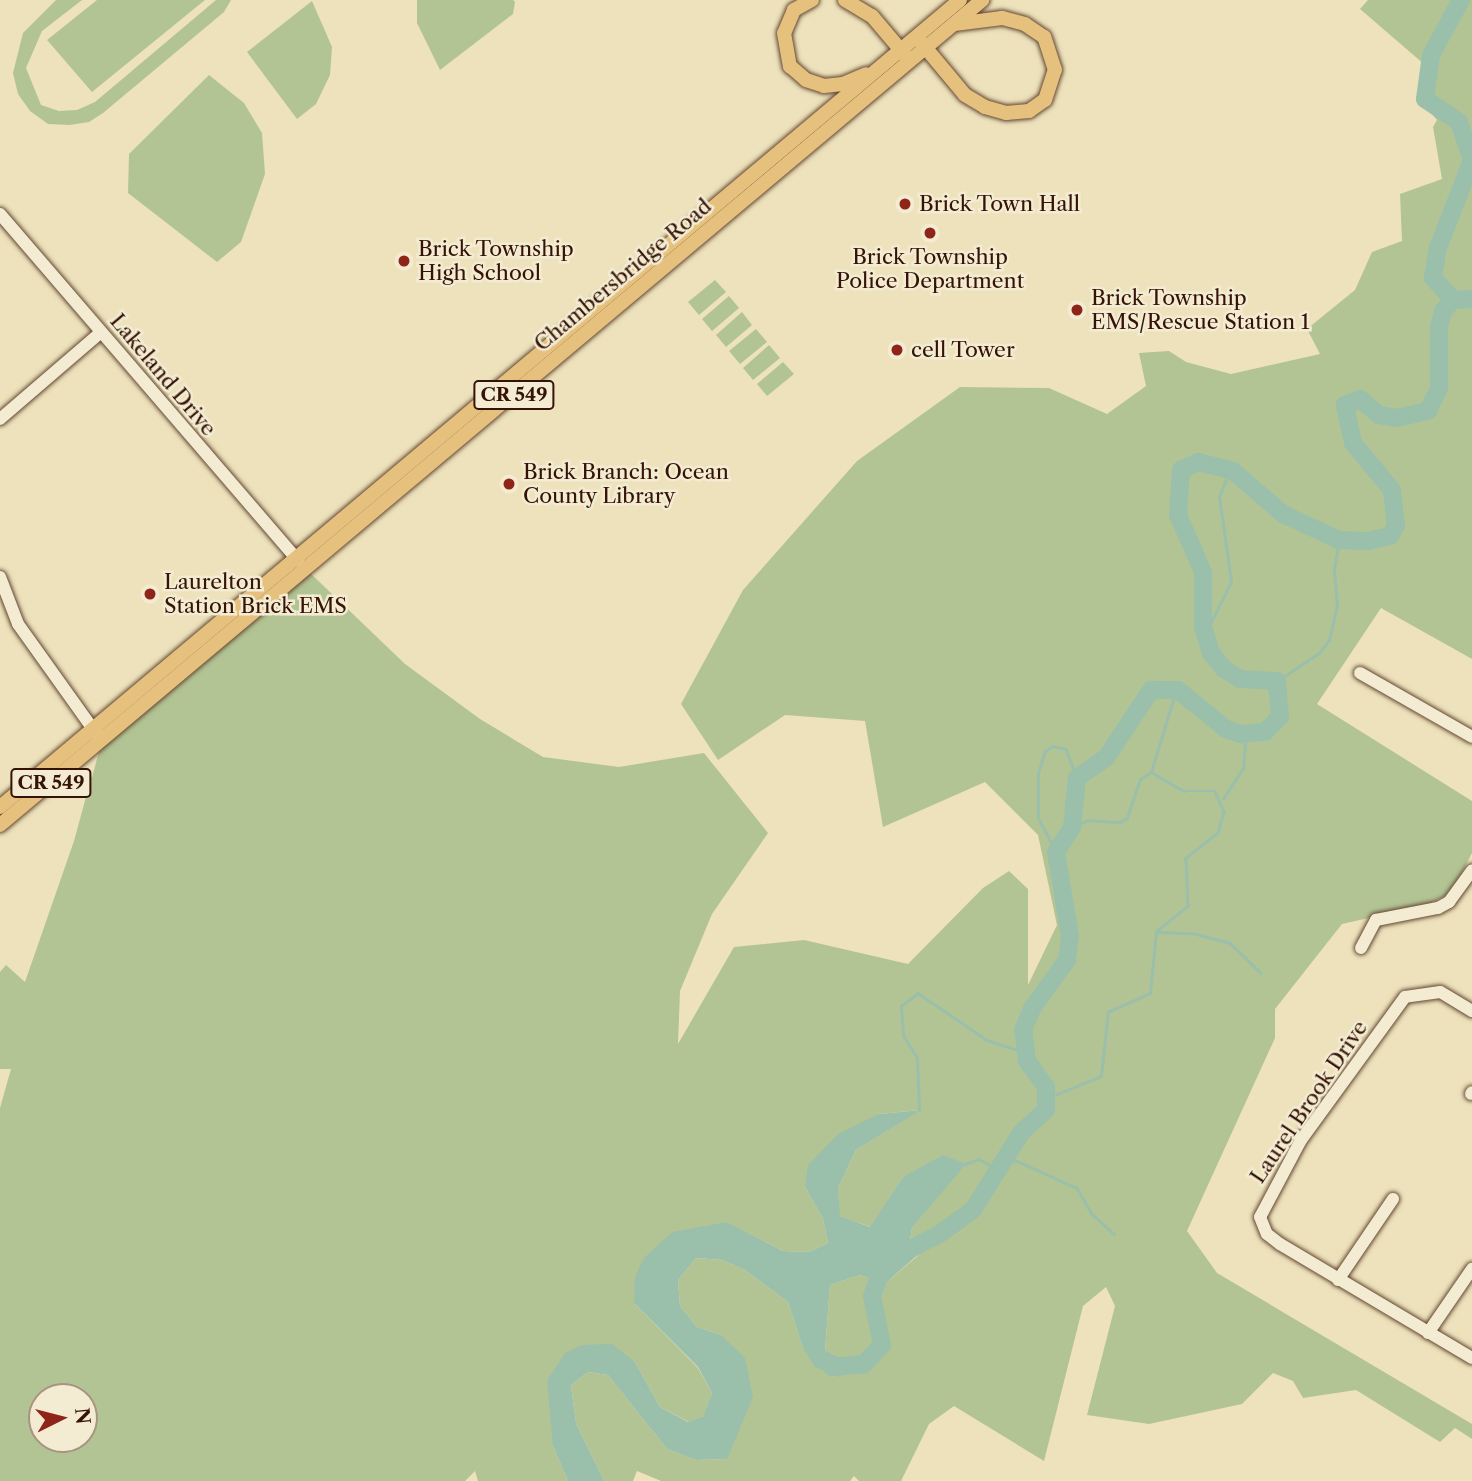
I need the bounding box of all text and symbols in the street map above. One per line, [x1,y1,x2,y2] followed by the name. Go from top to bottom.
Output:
[919,191,1081,217] place label: Brick Town Hall
[529,194,717,356] street label: Chambersbridge Road
[897,196,913,212] marker: Brick Town Hall
[922,225,938,241] marker: Brick Township Police Department
[418,236,575,286] place label: Brick Township High School
[836,244,1024,294] place label: Brick Township Police Department
[396,253,412,269] marker: Brick Township High School
[1091,285,1309,335] place label: Brick Township EMS/Rescue Station 1
[1069,302,1085,318] marker: Brick Township EMS/Rescue Station 1
[105,309,221,441] street label: Lakeland Drive
[911,337,1015,363] place label: cell Tower
[889,342,905,358] marker: cell Tower
[472,380,556,410] road number: CR 549
[523,459,729,509] place label: Brick Branch: Ocean County Library
[501,476,517,492] marker: Brick Branch: Ocean County Library
[164,569,347,619] place label: Laurelton Station Brick EMS
[142,586,158,602] marker: Laurelton Station Brick EMS
[9,768,93,798] road number: CR 549
[1245,1016,1373,1188] street label: Laurel Brook Drive
[28,1383,98,1453] north arrow
[70,1407,95,1425] text: N

